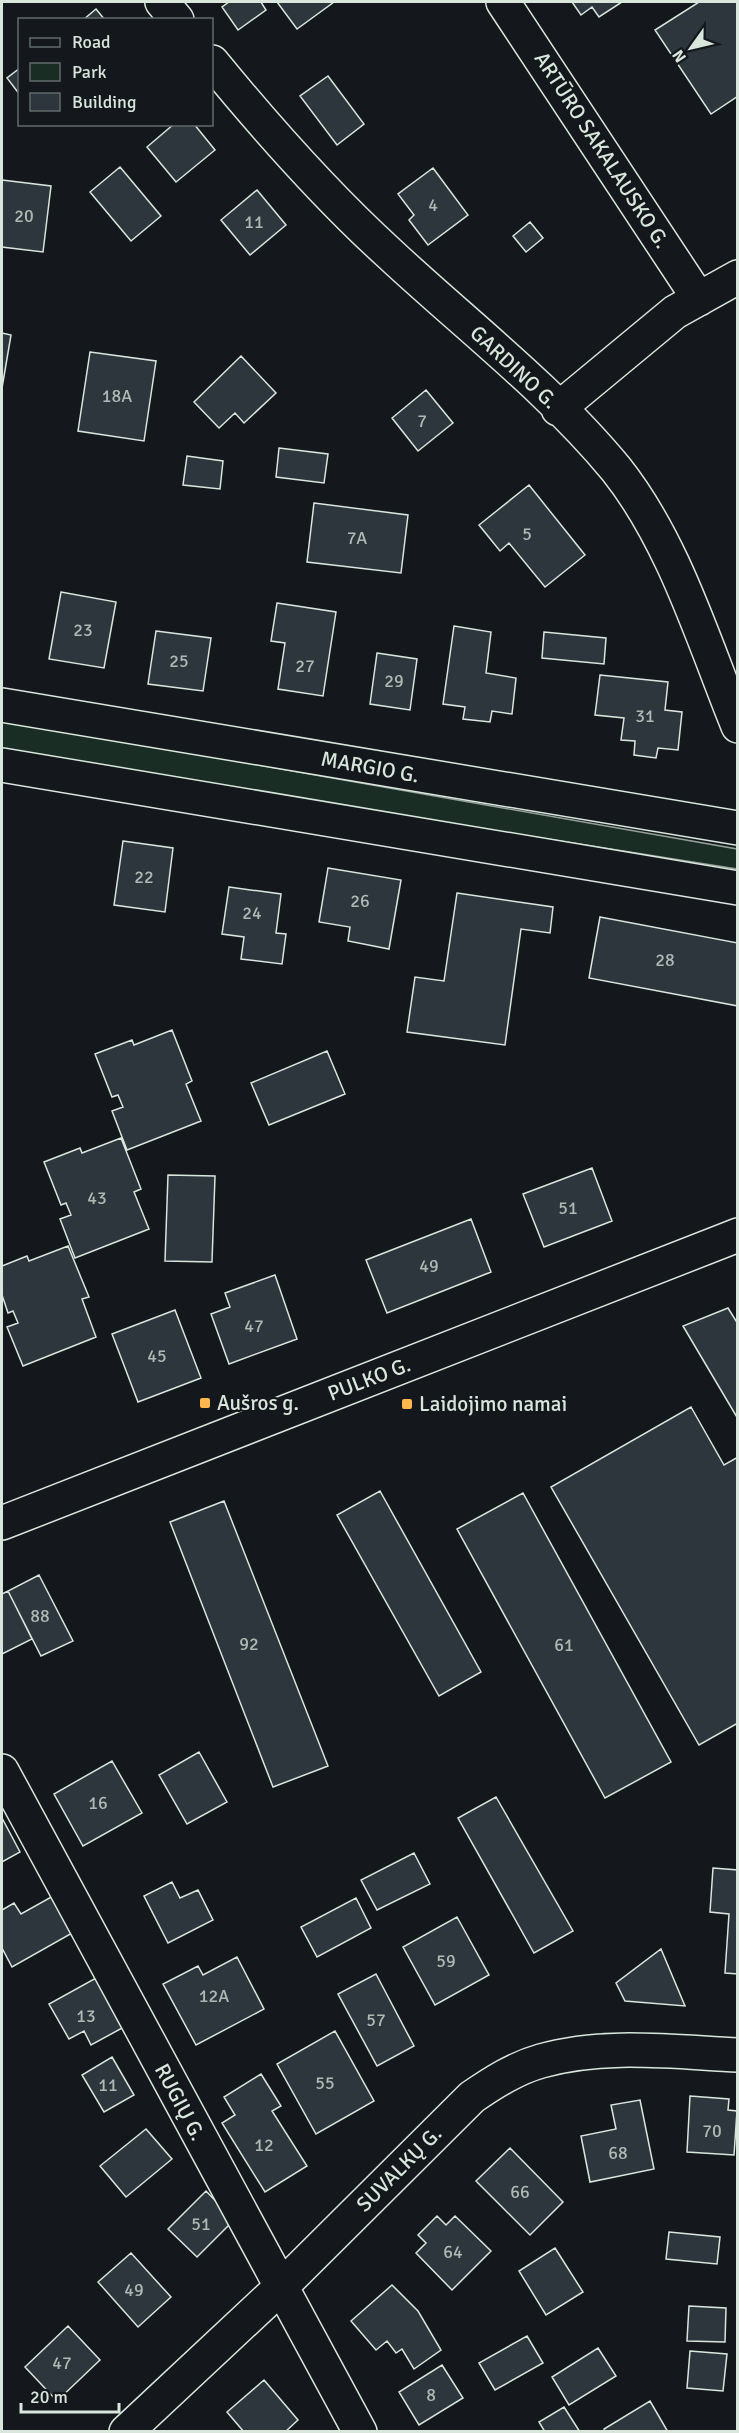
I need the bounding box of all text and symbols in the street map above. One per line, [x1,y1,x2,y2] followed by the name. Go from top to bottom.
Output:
[18,18,213,126] legend
[661,18,721,78] north arrow
[72,31,111,53] text: Road
[668,46,691,66] text: N
[529,47,675,253] street label: ARTŪRO SAKALAUSKO G.
[72,61,107,83] text: Park
[72,91,136,113] text: Building
[428,194,438,216] house number: 4
[14,205,34,227] house number: 20
[244,211,264,233] house number: 11
[465,320,563,414] street label: GARDINO G.
[102,385,132,407] house number: 18A
[417,410,427,432] house number: 7
[522,523,532,545] house number: 5
[347,527,367,549] house number: 7A
[73,619,93,641] house number: 23
[169,650,189,672] house number: 25
[295,655,315,677] house number: 27
[384,670,404,692] house number: 29
[635,705,655,727] house number: 31
[319,746,421,788] street label: MARGIO G.
[134,866,154,888] house number: 22
[350,890,370,912] house number: 26
[242,902,262,924] house number: 24
[655,949,675,971] house number: 28
[87,1187,107,1209] house number: 43
[558,1197,578,1219] house number: 51
[419,1255,439,1277] house number: 49
[244,1315,264,1337] house number: 47
[147,1345,167,1367] house number: 45
[324,1351,414,1407] street label: PULKO G.
[217,1390,299,1416] place label: Aušros g.
[419,1391,567,1417] place label: Laidojimo namai
[198,1396,212,1410] marker: Aušros g.
[400,1397,414,1411] marker: Laidojimo namai
[30,1605,50,1627] house number: 88
[239,1633,259,1655] house number: 92
[554,1634,574,1656] house number: 61
[88,1792,108,1814] house number: 16
[436,1950,456,1972] house number: 59
[199,1985,229,2007] house number: 12A
[76,2005,96,2027] house number: 13
[366,2009,386,2031] house number: 57
[149,2059,211,2145] street label: RUGIŲ G.
[315,2072,335,2094] house number: 55
[98,2074,118,2096] house number: 11
[702,2120,722,2142] house number: 70
[351,2121,447,2217] street label: SUVALKŲ G.
[254,2134,274,2156] house number: 12
[608,2142,628,2164] house number: 68
[510,2181,530,2203] house number: 66
[191,2213,211,2235] house number: 51
[443,2241,463,2263] house number: 64
[124,2279,144,2301] house number: 49
[52,2352,72,2374] house number: 47
[21,2376,118,2414] scale bar
[426,2384,436,2406] house number: 8
[30,2386,68,2408] text: 20 m

